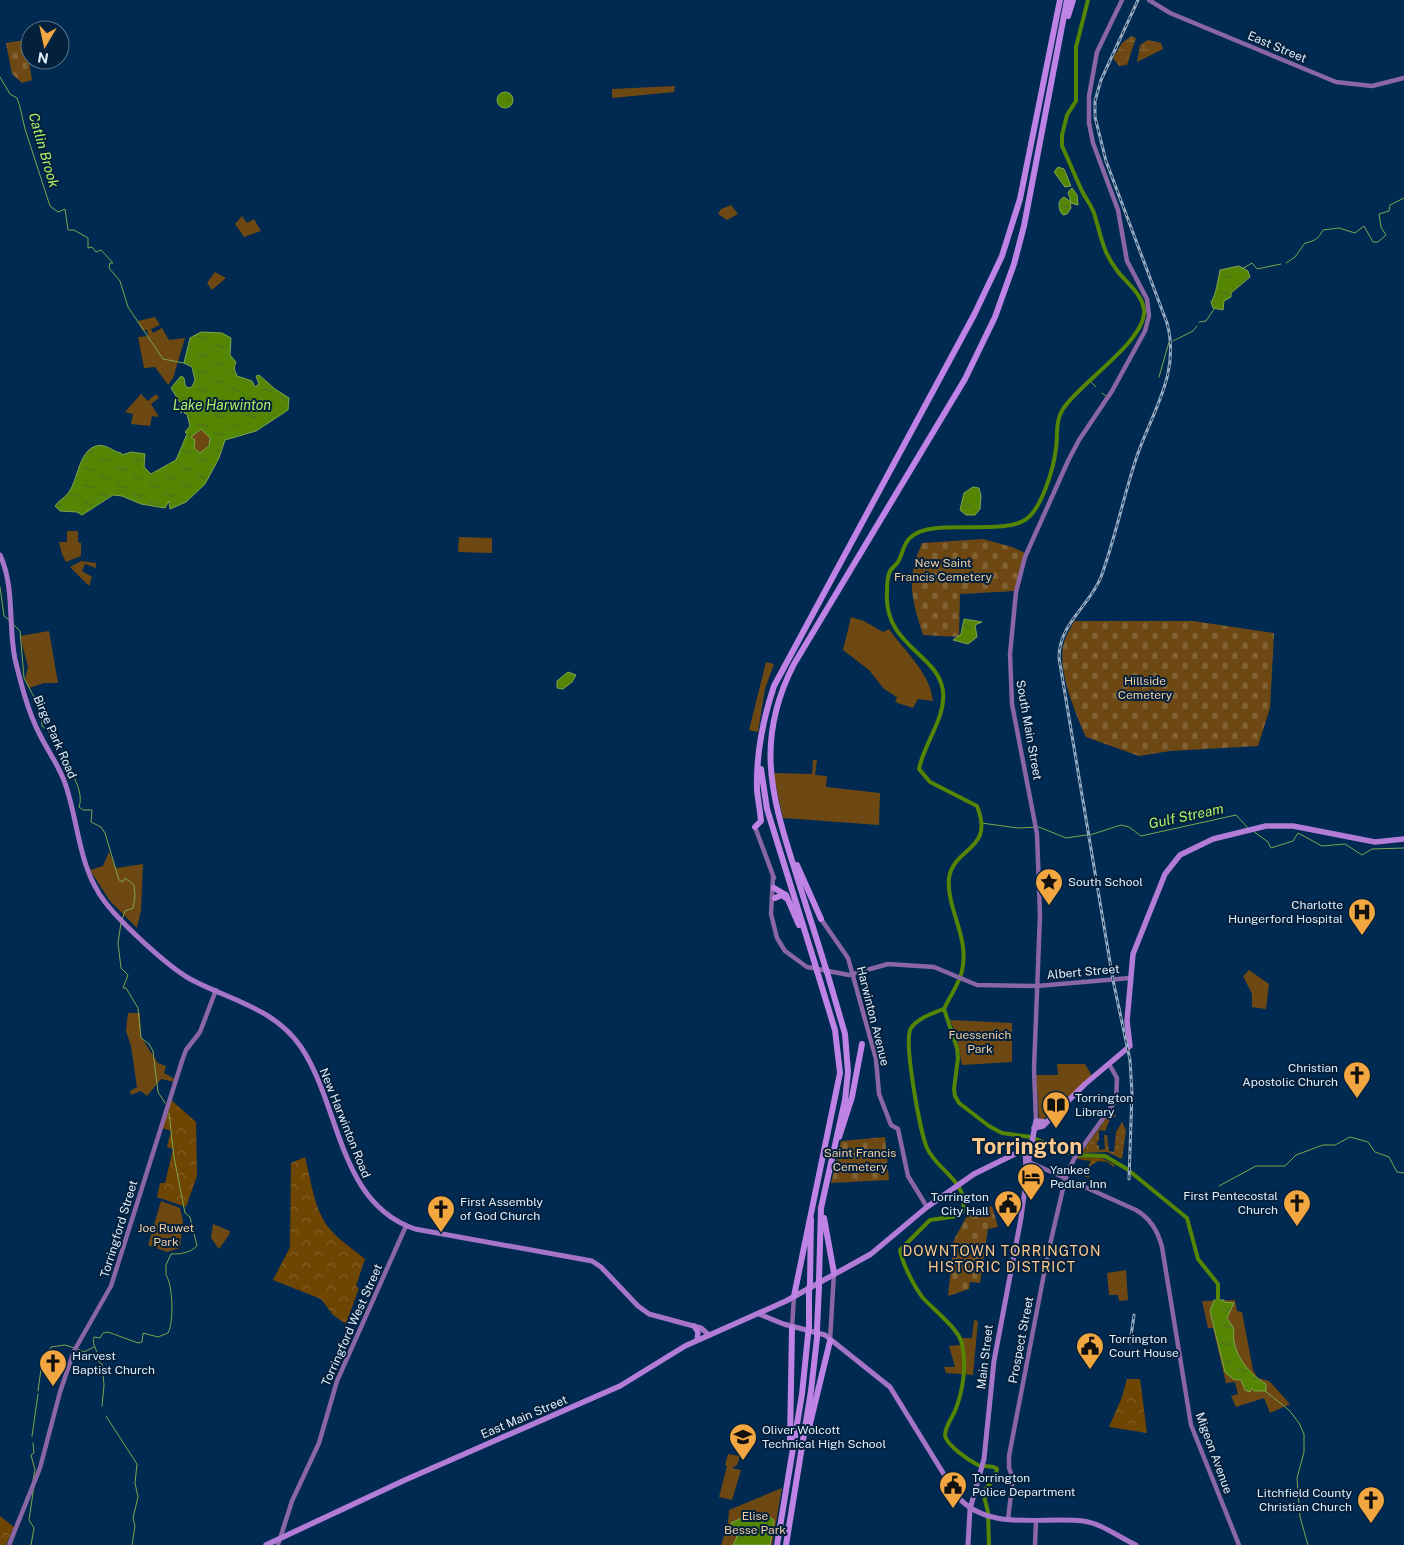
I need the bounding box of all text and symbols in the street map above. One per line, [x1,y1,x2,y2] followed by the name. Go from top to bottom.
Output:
[20,20,70,70] north arrow
[1245,28,1309,66] street label: East Street
[36,49,50,67] text: N
[26,111,62,190] water label: Catlin Brook
[173,397,271,413] water label: Lake Harwinton
[894,556,993,584] park label: New Saint Francis Cemetery
[1118,674,1173,702] park label: Hillside Cemetery
[1013,679,1045,781] street label: South Main Street
[30,693,80,781] street label: Birge Park Road
[1147,800,1225,832] water label: Gulf Stream
[1034,867,1064,906] place icon: South School
[1068,875,1143,889] place label: South School
[1347,897,1377,936] hospital icon: Charlotte Hungerford Hospital
[1228,898,1343,926] place label: Charlotte Hungerford Hospital
[1046,962,1120,982] street label: Albert Street
[854,965,892,1067] street label: Harwinton Avenue
[949,1028,1012,1056] park label: Fuessenich Park
[1342,1060,1372,1099] church icon: Christian Apostolic Church
[1242,1061,1338,1089] place label: Christian Apostolic Church
[317,1066,373,1180] street label: New Harwinton Road
[1041,1090,1071,1129] library icon: Torrington Library
[1075,1091,1133,1119] place label: Torrington Library
[972,1133,1082,1159] district label: Torrington
[824,1146,896,1174] park label: Saint Francis Cemetery
[1016,1162,1046,1201] hotel icon: Yankee Pedlar Inn
[1050,1163,1107,1191] place label: Yankee Pedlar Inn
[98,1178,141,1279] street label: Torringford Street
[1282,1188,1312,1227] church icon: First Pentecostal Church
[993,1189,1023,1228] public building icon: Torrington City Hall
[1183,1189,1278,1217] place label: First Pentecostal Church
[931,1190,989,1218] place label: Torrington City Hall
[426,1194,456,1233] church icon: First Assembly of God Church
[460,1195,544,1223] place label: First Assembly of God Church
[138,1221,195,1249] park label: Joe Ruwet Park
[903,1243,1101,1275] district label: DOWNTOWN TORRINGTON HISTORIC DISTRICT
[319,1262,385,1388] street label: Torringford West Street
[1006,1295,1036,1384] street label: Prospect Street
[974,1323,996,1390] street label: Main Street
[1075,1331,1105,1370] public building icon: Torrington Court House
[1109,1332,1179,1360] place label: Torrington Court House
[38,1348,68,1387] church icon: Harvest Baptist Church
[72,1349,155,1377] place label: Harvest Baptist Church
[479,1392,570,1442] street label: East Main Street
[1193,1410,1235,1496] street label: Migeon Avenue
[728,1422,758,1461] school or university icon: Oliver Wolcott Technical High School
[762,1423,886,1451] place label: Oliver Wolcott Technical High School
[938,1470,968,1509] public building icon: Torrington Police Department
[972,1471,1076,1499] place label: Torrington Police Department
[1356,1485,1386,1524] church icon: Litchfield County Christian Church
[1257,1486,1353,1514] place label: Litchfield County Christian Church
[724,1509,786,1537] park label: Elise Besse Park

